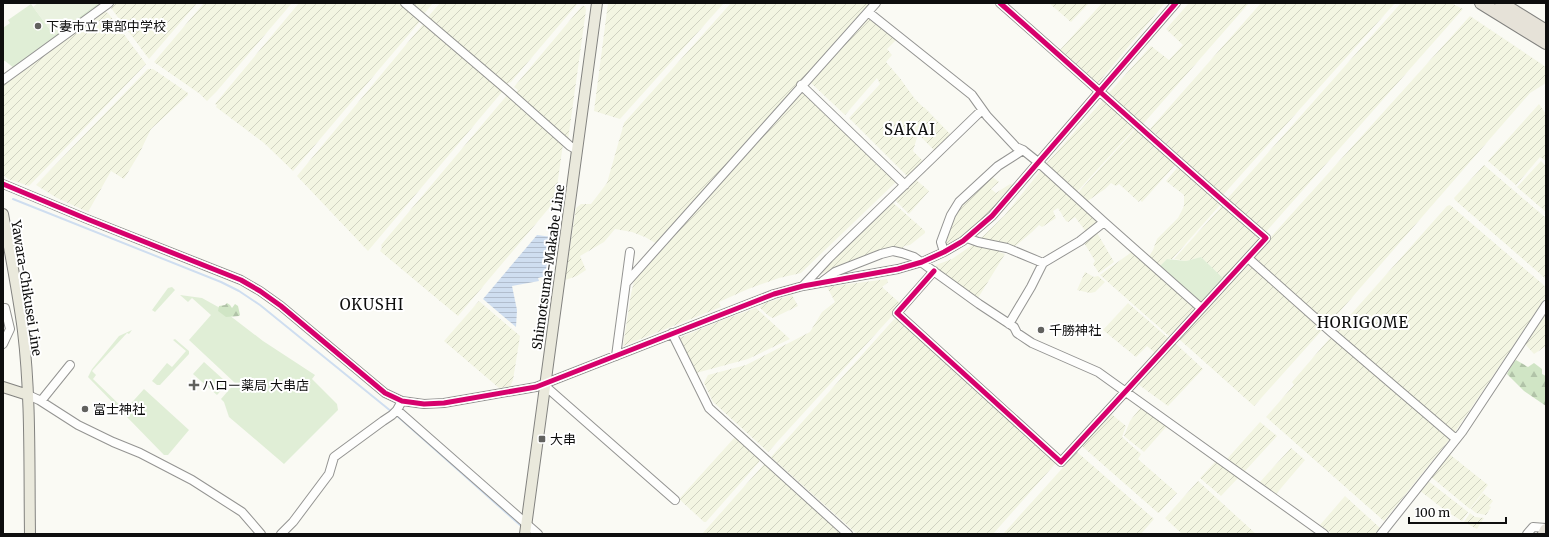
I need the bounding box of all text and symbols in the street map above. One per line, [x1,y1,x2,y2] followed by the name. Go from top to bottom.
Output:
[46,18,166,35] place label: 下妻市立 東部中学校
[33,21,43,31] marker: 下妻市立 東部中学校
[884,120,936,139] district label: SAKAI
[528,183,569,351] street label: Shimotsuma-Makabe Line
[7,218,46,357] street label: Yawara-Chikusei Line
[340,295,404,314] district label: OKUSHI
[1317,313,1409,332] district label: HORIGOME
[1049,322,1101,339] place label: 千勝神社
[1036,325,1046,335] marker: 千勝神社
[202,377,309,394] place label: ハロー薬局 大串店
[189,380,199,390] marker: ハロー薬局 大串店
[93,401,145,418] place label: 富士神社
[80,404,90,414] marker: 富士神社
[550,431,576,448] place label: 大串
[537,434,547,444] marker: 大串
[1409,499,1506,525] scale bar
[1415,505,1450,520] text: 100 m

